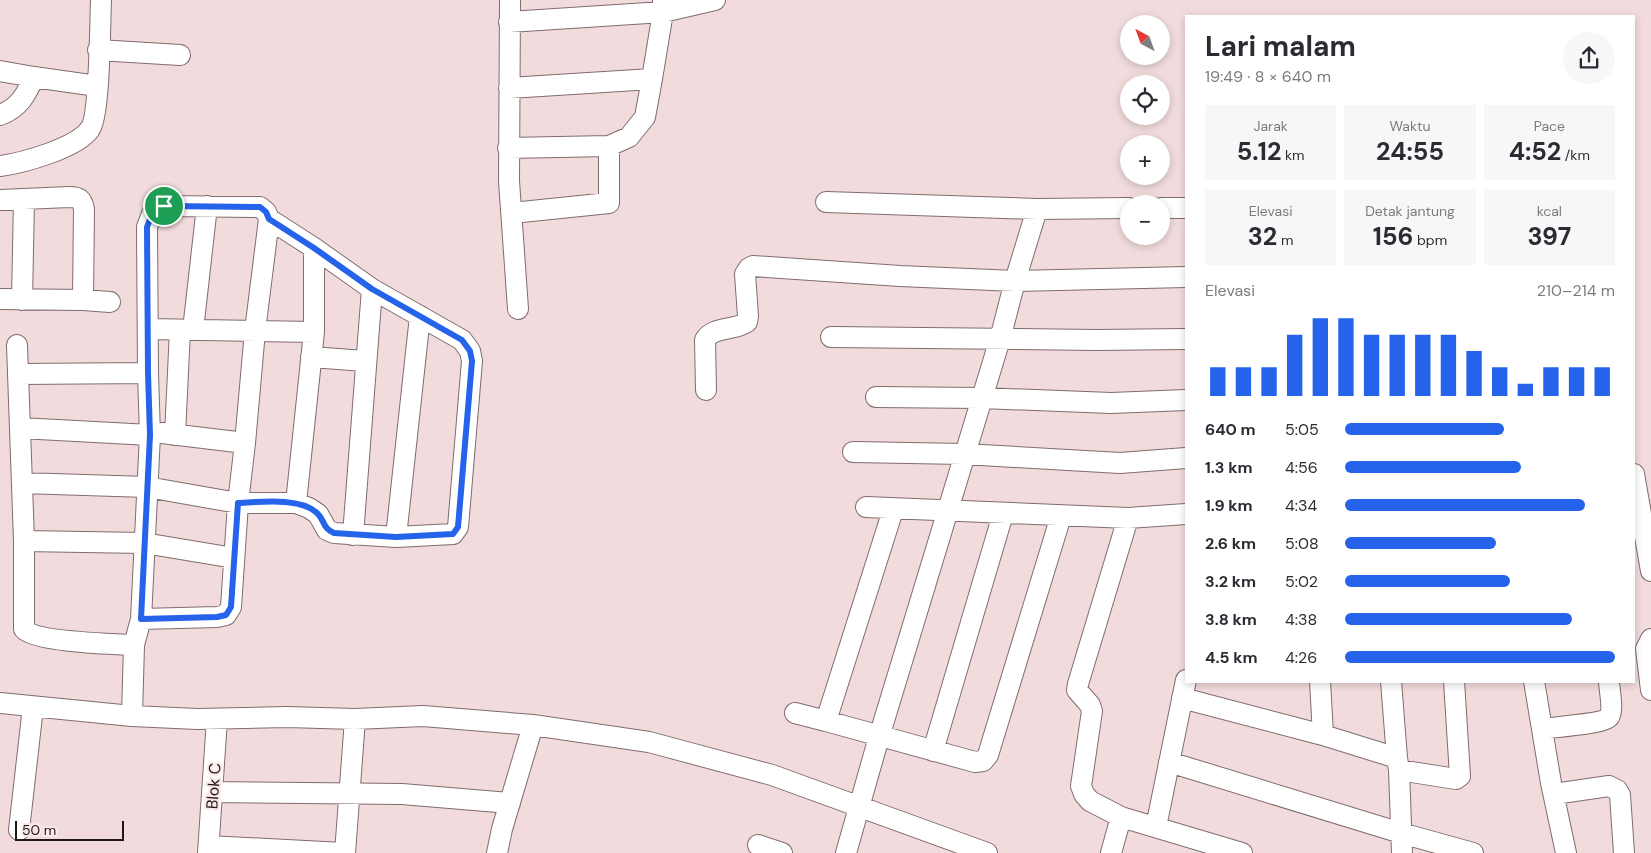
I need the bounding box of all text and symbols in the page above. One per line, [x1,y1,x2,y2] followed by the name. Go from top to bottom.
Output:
[1120,15,1170,65] north arrow
[1120,15,1170,245] map controls
[1205,28,1356,65] text: Lari malam
[1563,32,1615,84] button: share
[1205,66,1331,87] text: 19:49 · 8 × 640 m
[1120,75,1170,125] button: locate
[1253,117,1288,135] text: Jarak
[1389,117,1431,135] text: Waktu
[1534,117,1565,135] text: Pace
[1120,135,1170,185] button: +
[1237,135,1281,168] text: 5.12
[1376,135,1444,168] text: 24:55
[1509,135,1561,168] text: 4:52
[1281,146,1305,164] text: km
[1561,146,1590,164] text: /km
[143,185,185,227] pin
[150,192,178,220] icon: arrive
[1120,195,1170,245] button: −
[1249,202,1293,220] text: Elevasi
[1365,202,1455,220] text: Detak jantung
[1537,202,1562,220] text: kcal
[1248,220,1277,253] text: 32
[1373,220,1413,253] text: 156
[1528,220,1571,253] text: 397
[1277,231,1294,249] text: m
[1413,231,1447,249] text: bpm
[1205,280,1255,301] text: Elevasi
[1537,280,1615,301] text: 210–214 m
[1205,419,1256,440] text: 640 m
[1285,419,1319,440] text: 5:05
[1205,457,1253,478] text: 1.3 km
[1285,457,1318,478] text: 4:56
[1205,495,1253,516] text: 1.9 km
[1285,495,1317,516] text: 4:34
[1205,533,1256,554] text: 2.6 km
[1285,533,1319,554] text: 5:08
[1205,571,1256,592] text: 3.2 km
[1285,571,1318,592] text: 5:02
[1205,609,1257,630] text: 3.8 km
[1285,609,1317,630] text: 4:38
[1205,647,1257,668] text: 4.5 km
[1285,647,1317,668] text: 4:26
[201,762,226,810] street label: Blok C
[15,818,124,841] scale bar
[22,821,56,839] text: 50 m

